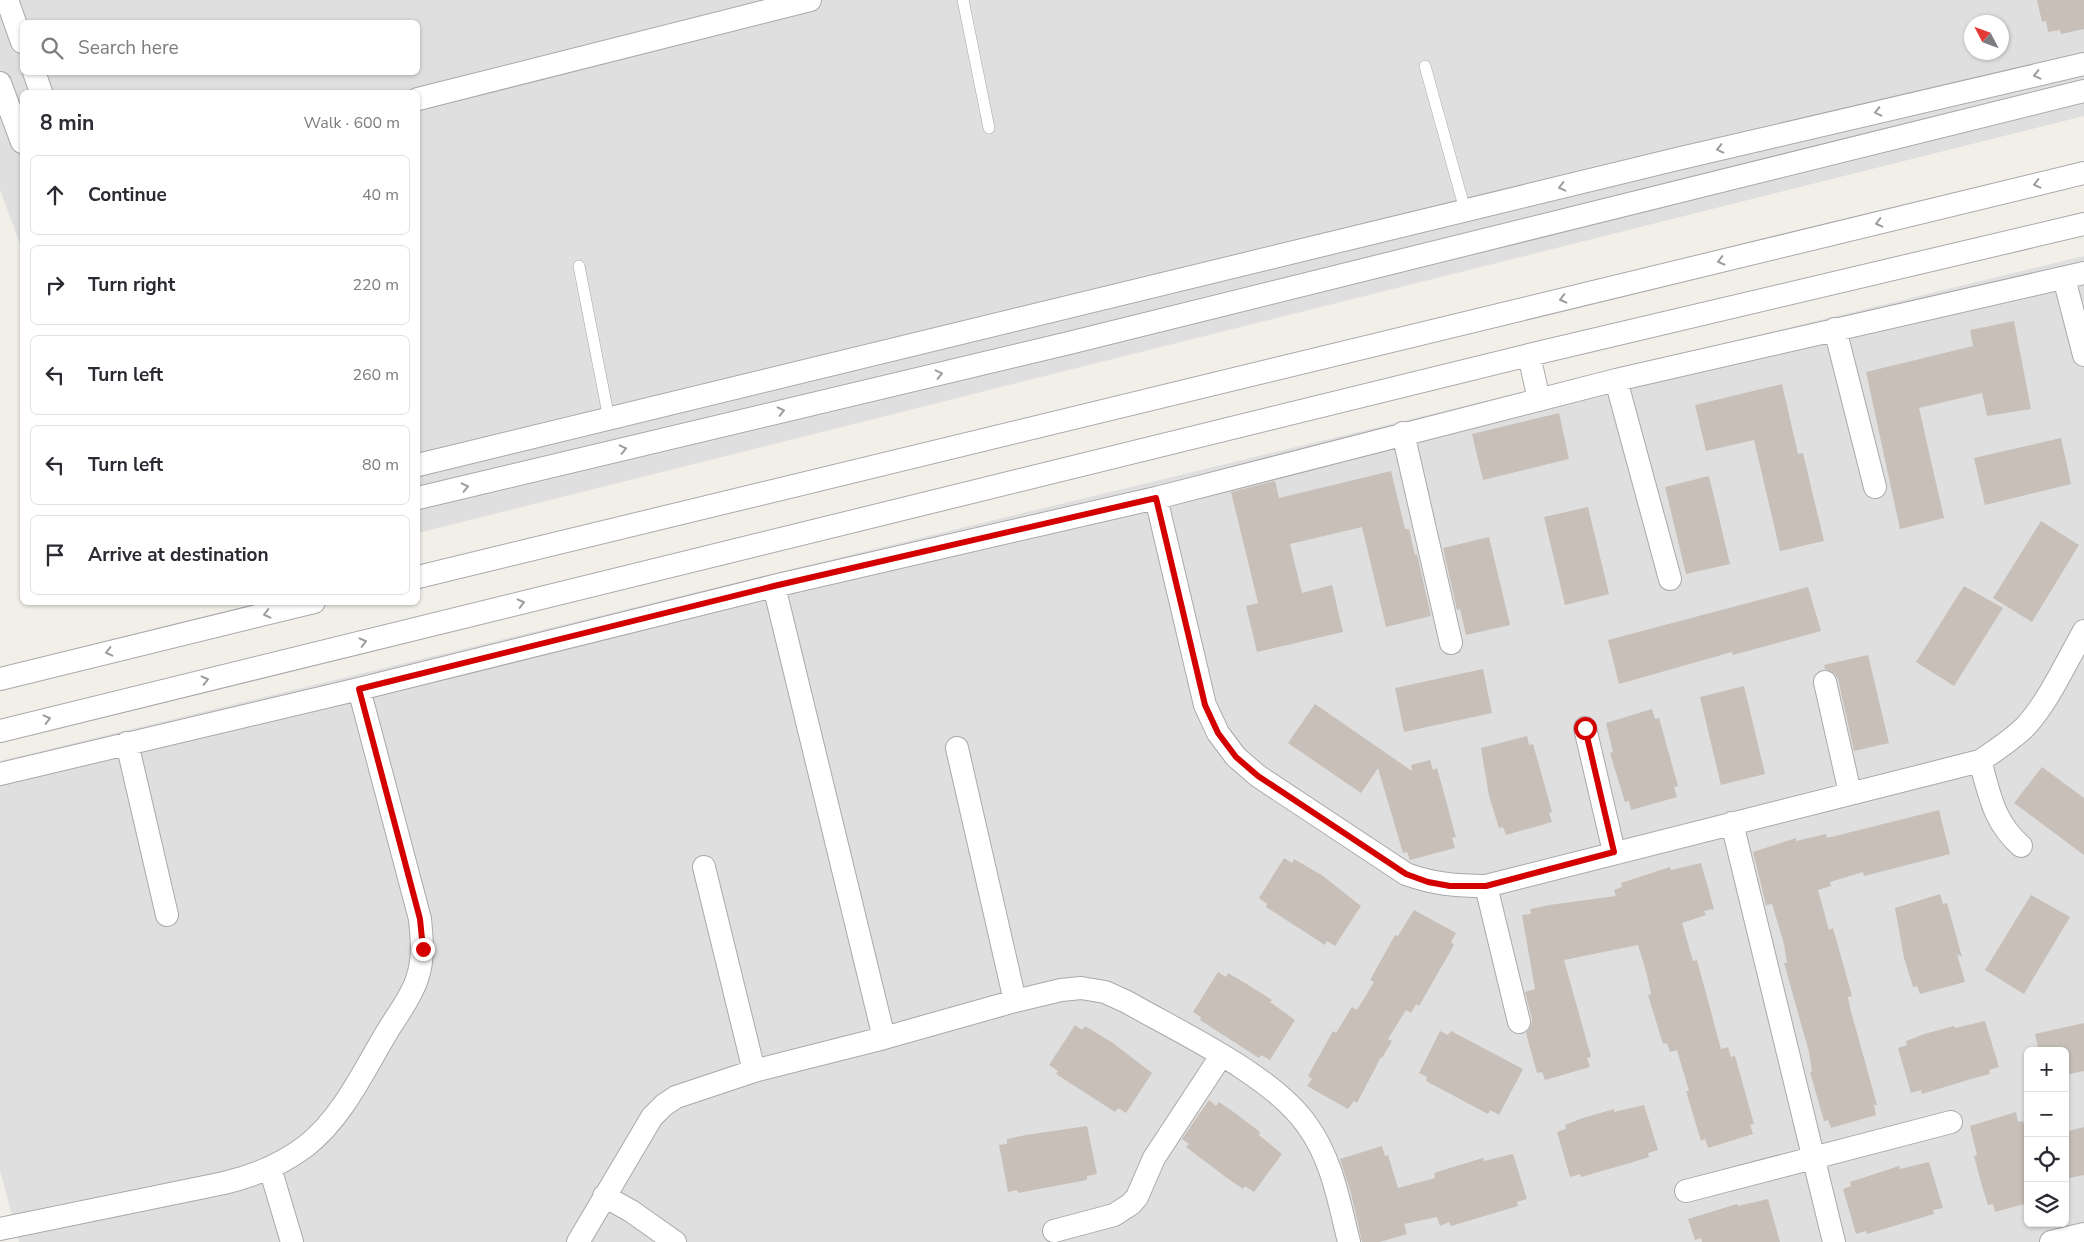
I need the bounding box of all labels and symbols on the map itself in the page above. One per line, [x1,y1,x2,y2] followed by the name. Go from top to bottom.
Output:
[1964,15,2009,60] north arrow
[2032,69,2041,80] one-way arrow
[1874,106,1883,117] one-way arrow
[1715,143,1724,154] one-way arrow
[2032,178,2041,189] one-way arrow
[1557,181,1566,192] one-way arrow
[1874,217,1883,228] one-way arrow
[1716,255,1725,266] one-way arrow
[1558,293,1567,304] one-way arrow
[935,369,944,380] one-way arrow
[777,406,786,417] one-way arrow
[619,444,628,455] one-way arrow
[460,482,468,492] one-way arrow
[516,598,525,609] one-way arrow
[262,608,271,619] one-way arrow
[358,637,366,647] one-way arrow
[104,646,113,657] one-way arrow
[201,675,210,686] one-way arrow
[43,714,52,725] one-way arrow
[1574,717,1597,740] route start
[412,938,435,961] route end

